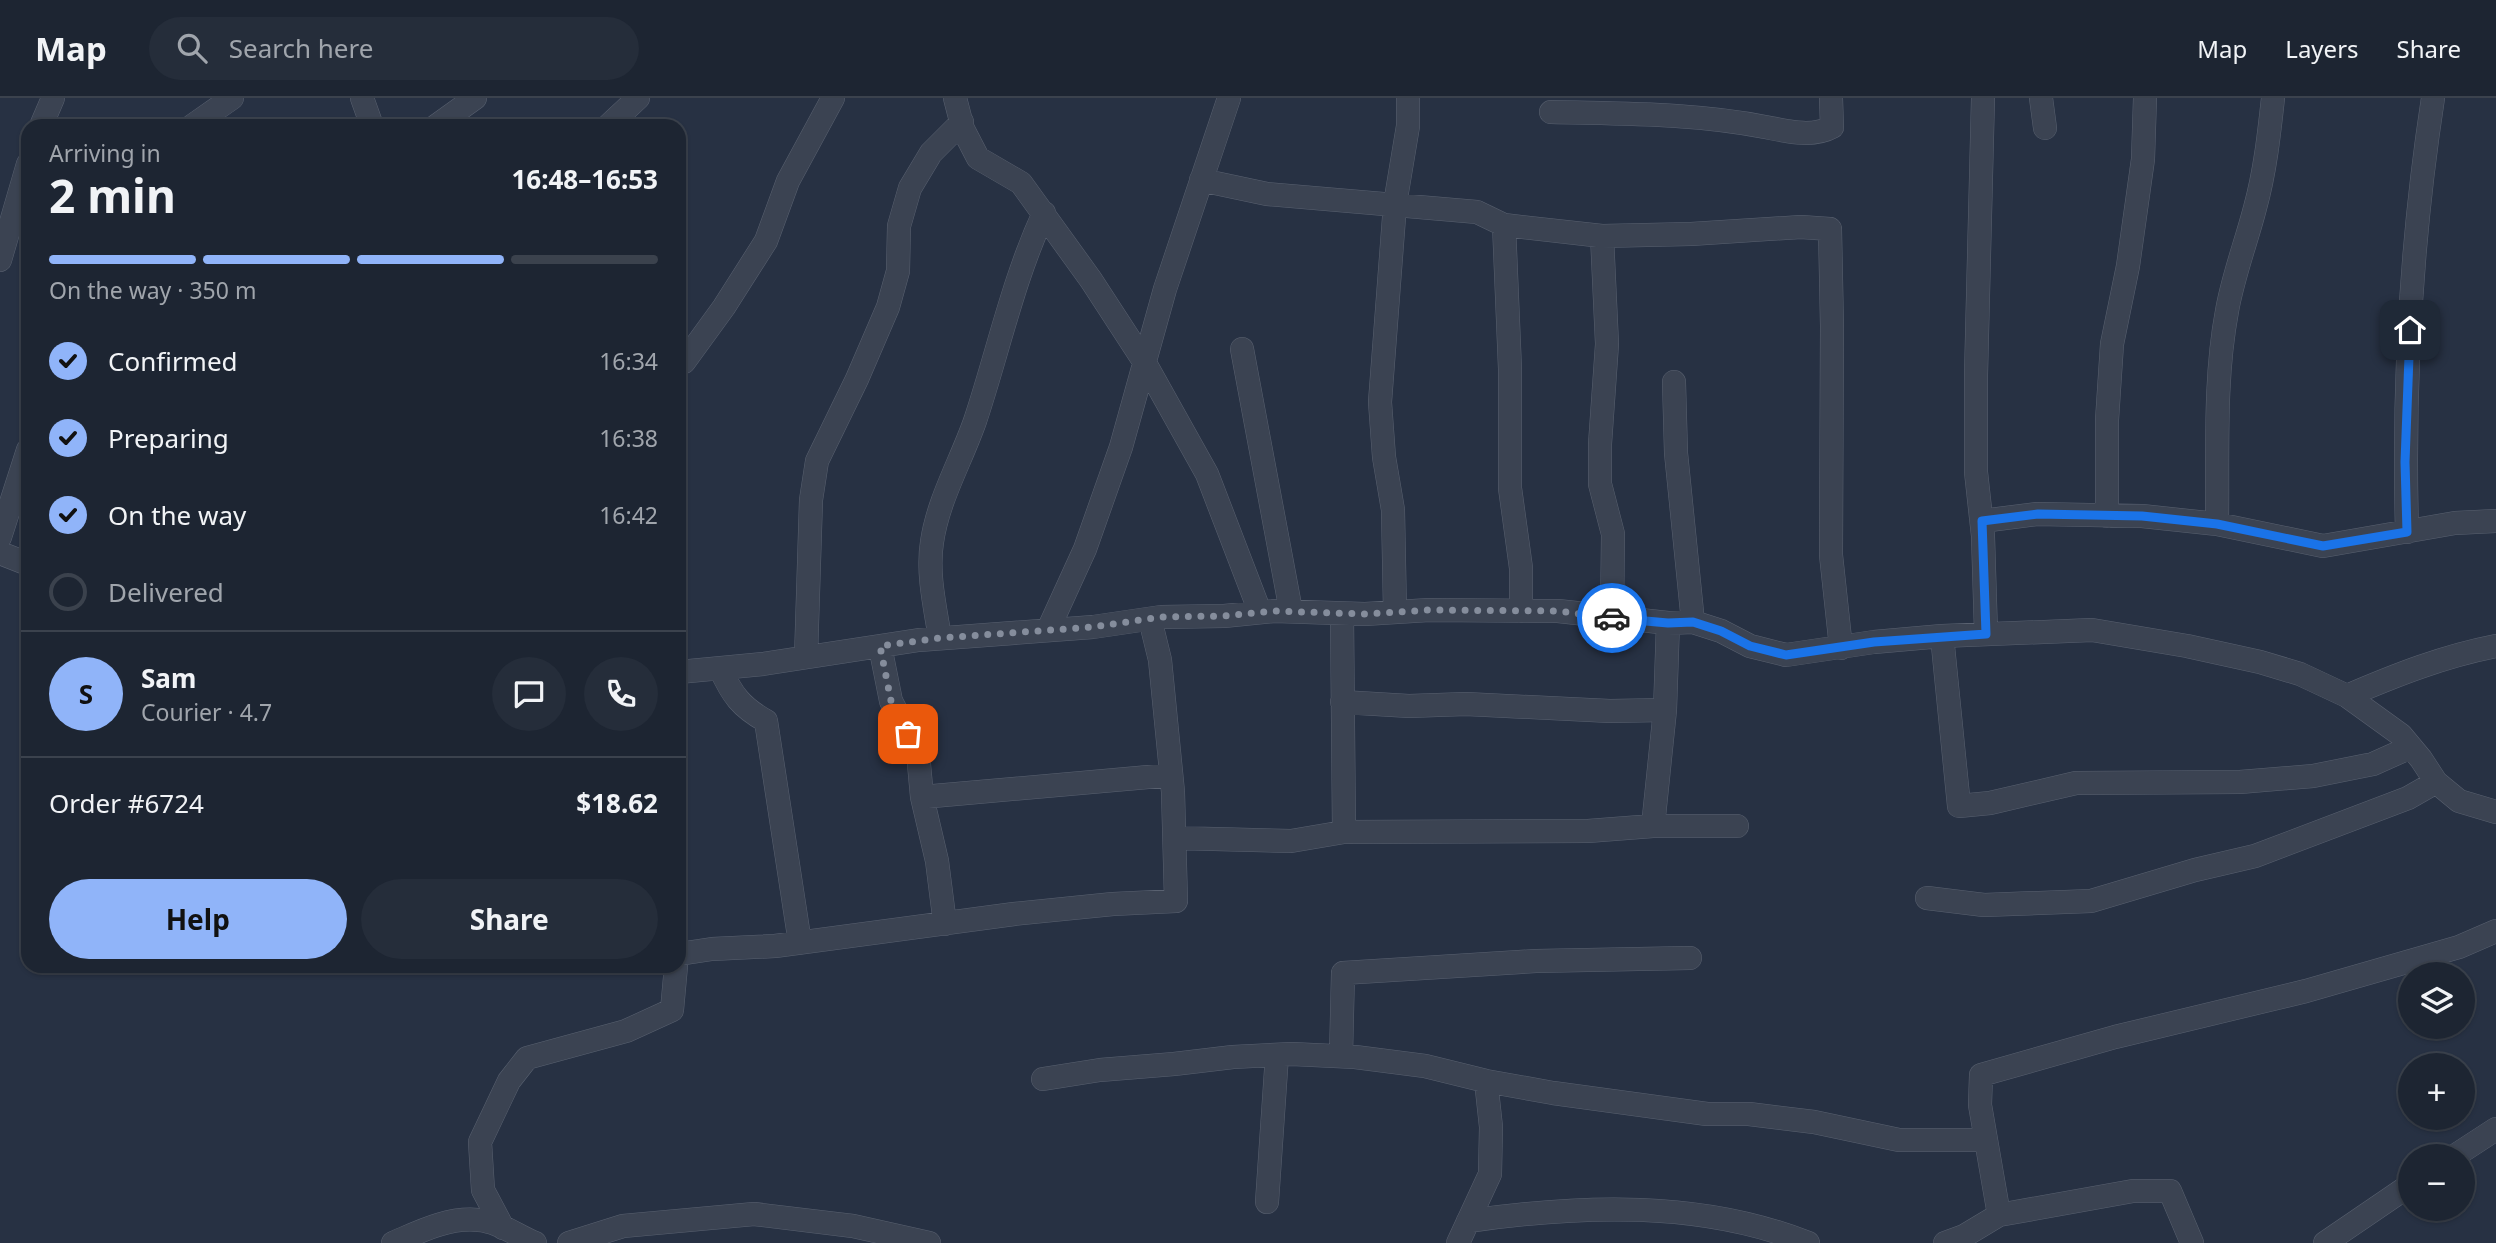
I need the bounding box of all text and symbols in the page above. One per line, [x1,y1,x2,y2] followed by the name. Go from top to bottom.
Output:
[149,17,639,80] search box
[35,26,107,71] text: Map
[173,29,211,67] icon: search
[229,30,373,66] text: Search here
[2197,32,2247,65] text: Map
[2285,32,2359,65] text: Layers
[2397,32,2461,65] text: Share
[49,137,161,169] text: Arriving in
[511,161,658,197] text: 16:48–16:53
[49,164,176,226] text: 2 min
[49,274,256,306] text: On the way · 350 m
[2380,300,2440,360] pin
[2391,311,2429,349] icon: home
[49,342,87,380] icon: check
[108,343,238,379] text: Confirmed
[599,345,658,377] text: 16:34
[49,419,87,457] icon: check
[108,420,229,456] text: Preparing
[599,422,658,454] text: 16:38
[49,496,87,534] icon: check
[108,497,246,533] text: On the way
[599,499,658,531] text: 16:42
[108,574,224,610] text: Delivered
[1577,583,1647,653] courier
[1593,599,1631,637] icon: car
[492,657,566,731] button: chat
[584,657,658,731] button: phone
[141,660,196,696] text: Sam
[79,676,93,712] text: S
[141,696,272,728] text: Courier · 4.7
[878,704,938,764] pin
[889,715,927,753] icon: bag
[49,785,204,821] text: Order #6724
[576,785,658,821] text: $18.62
[49,879,347,959] button: Help
[361,879,658,959] button: Share
[2398,962,2475,1221] map controls
[2398,962,2475,1039] button: layers
[2398,1053,2475,1130] button: +
[2398,1144,2475,1221] button: −

